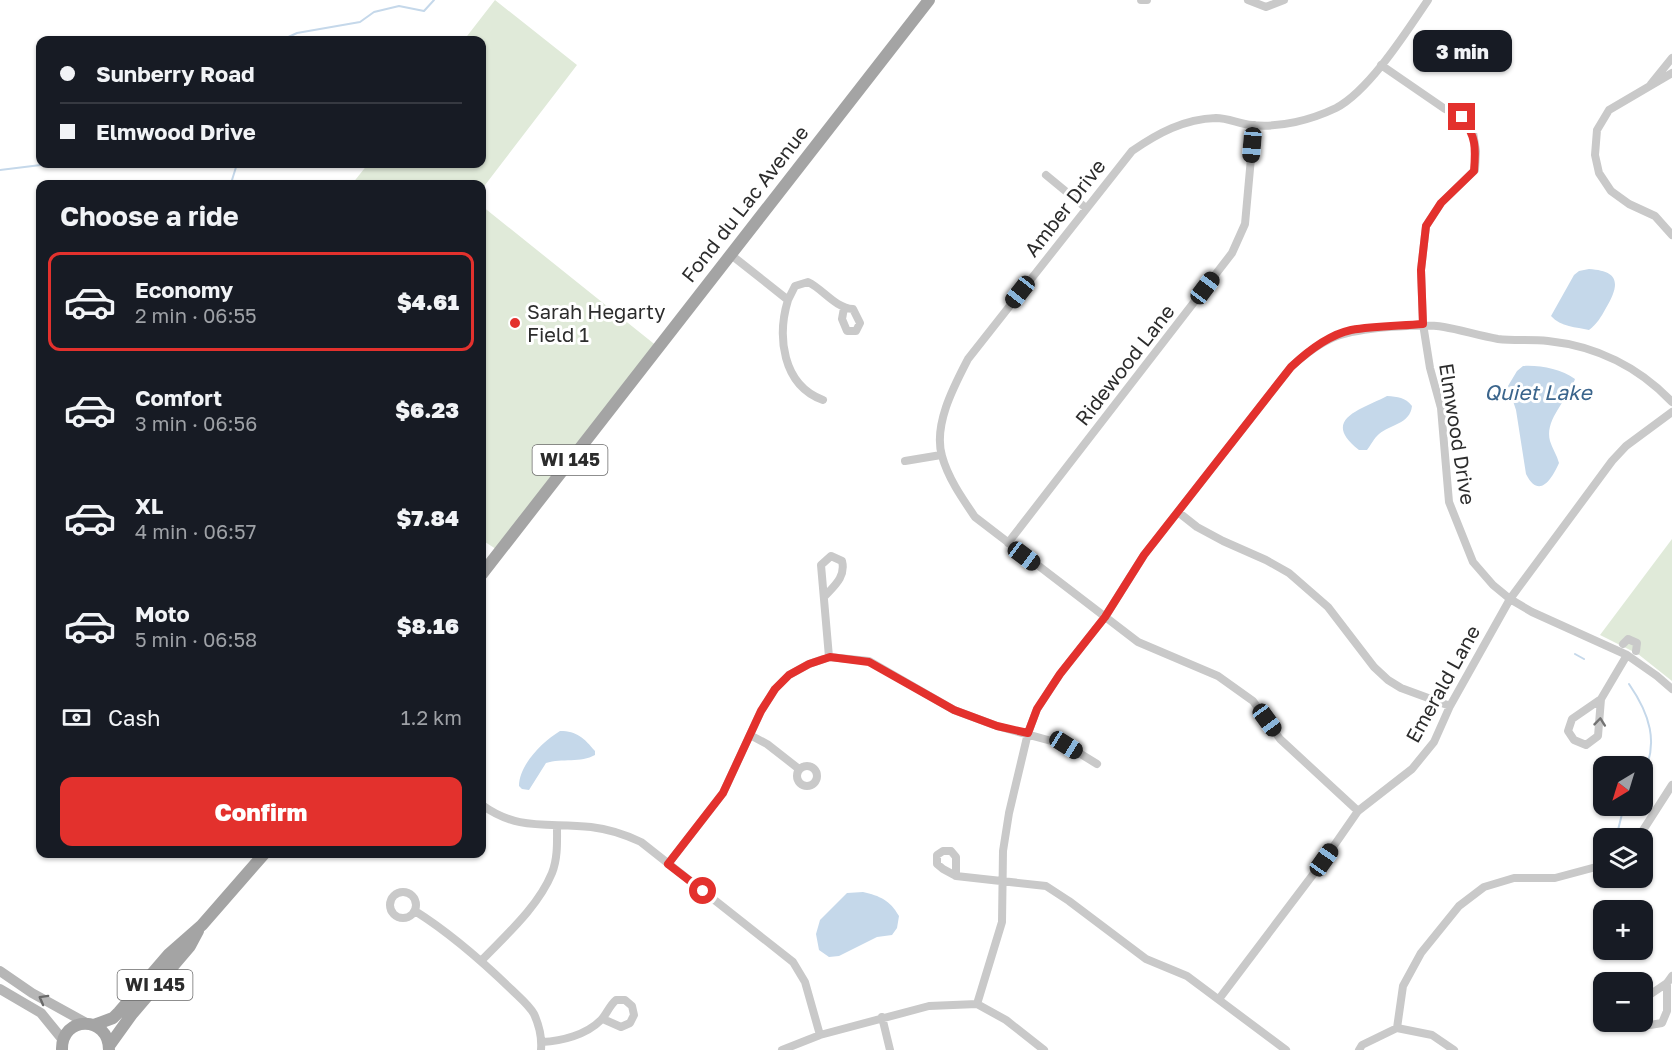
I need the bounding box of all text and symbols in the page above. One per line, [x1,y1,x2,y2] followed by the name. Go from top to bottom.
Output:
[1412,30,1512,72] callout: 3 min
[1436,39,1489,63] text: 3 min
[96,60,255,87] text: Sunberry Road
[1448,103,1475,130] route end
[96,118,256,145] text: Elmwood Drive
[676,120,813,286] street label: Fond du Lac Avenue
[1241,126,1263,164] car
[1019,154,1110,261] street label: Amber Drive
[60,200,239,232] text: Choose a ride
[1187,268,1223,308] car
[1002,272,1038,312] car
[63,275,117,329] icon: car
[135,276,233,303] text: Economy
[397,288,459,315] text: $4.61
[527,299,666,346] place label: Sarah Hegarty Field 1
[1070,299,1179,430] street label: Ridewood Lane
[135,303,257,327] text: 2 min · 06:55
[508,316,522,330] marker: Sarah Hegarty Field 1
[1435,361,1481,506] street label: Elmwood Drive
[1484,379,1594,405] water label: Quiet Lake
[63,383,117,437] icon: car
[135,384,222,411] text: Comfort
[395,396,459,423] text: $6.23
[135,411,257,435] text: 3 min · 06:56
[532,445,608,475] road number: WI 145
[63,491,117,545] icon: car
[135,492,163,519] text: XL
[397,504,459,531] text: $7.84
[135,519,256,543] text: 4 min · 06:57
[1004,538,1044,574] car
[63,599,117,653] icon: car
[135,600,190,627] text: Moto
[397,612,459,639] text: $8.16
[1400,621,1484,746] street label: Emerald Lane
[135,627,257,651] text: 5 min · 06:58
[1249,700,1285,740] car
[60,701,93,734] icon: cash
[108,704,161,731] text: Cash
[401,705,462,729] text: 1.2 km
[1593,718,1606,727] one-way arrow
[1046,728,1086,762] car
[1593,756,1653,816] north arrow
[1593,756,1653,1032] map controls
[60,777,462,846] button: Confirm
[1593,828,1653,888] button: layers
[1306,840,1342,880] car
[689,877,716,904] route start
[1593,900,1653,960] button: +
[118,970,192,1000] road number: WI 145
[1593,972,1653,1032] button: −
[39,995,49,1006] one-way arrow

